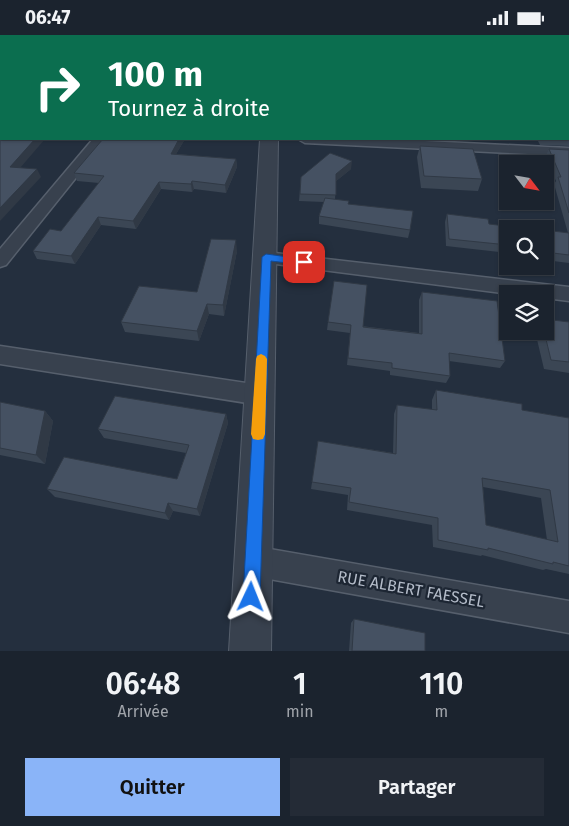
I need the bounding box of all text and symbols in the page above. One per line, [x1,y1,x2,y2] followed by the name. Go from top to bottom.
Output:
[25,6,70,29] text: 06:47
[108,53,203,95] text: 100 m
[25,55,90,120] icon: right
[108,95,270,122] text: Tournez à droite
[499,155,554,210] north arrow
[499,155,554,340] map controls
[499,220,554,275] button: search
[283,241,325,283] pin
[290,248,318,276] icon: arrive
[499,285,554,340] button: layers
[336,567,486,611] street label: RUE ALBERT FAESSEL
[224,570,276,622] position arrow
[106,666,181,702] text: 06:48
[293,666,307,702] text: 1
[419,666,463,702] text: 110
[117,702,169,721] text: Arrivée
[286,702,314,721] text: min
[434,702,448,721] text: m
[25,758,280,816] button: Quitter
[290,758,544,816] button: Partager

